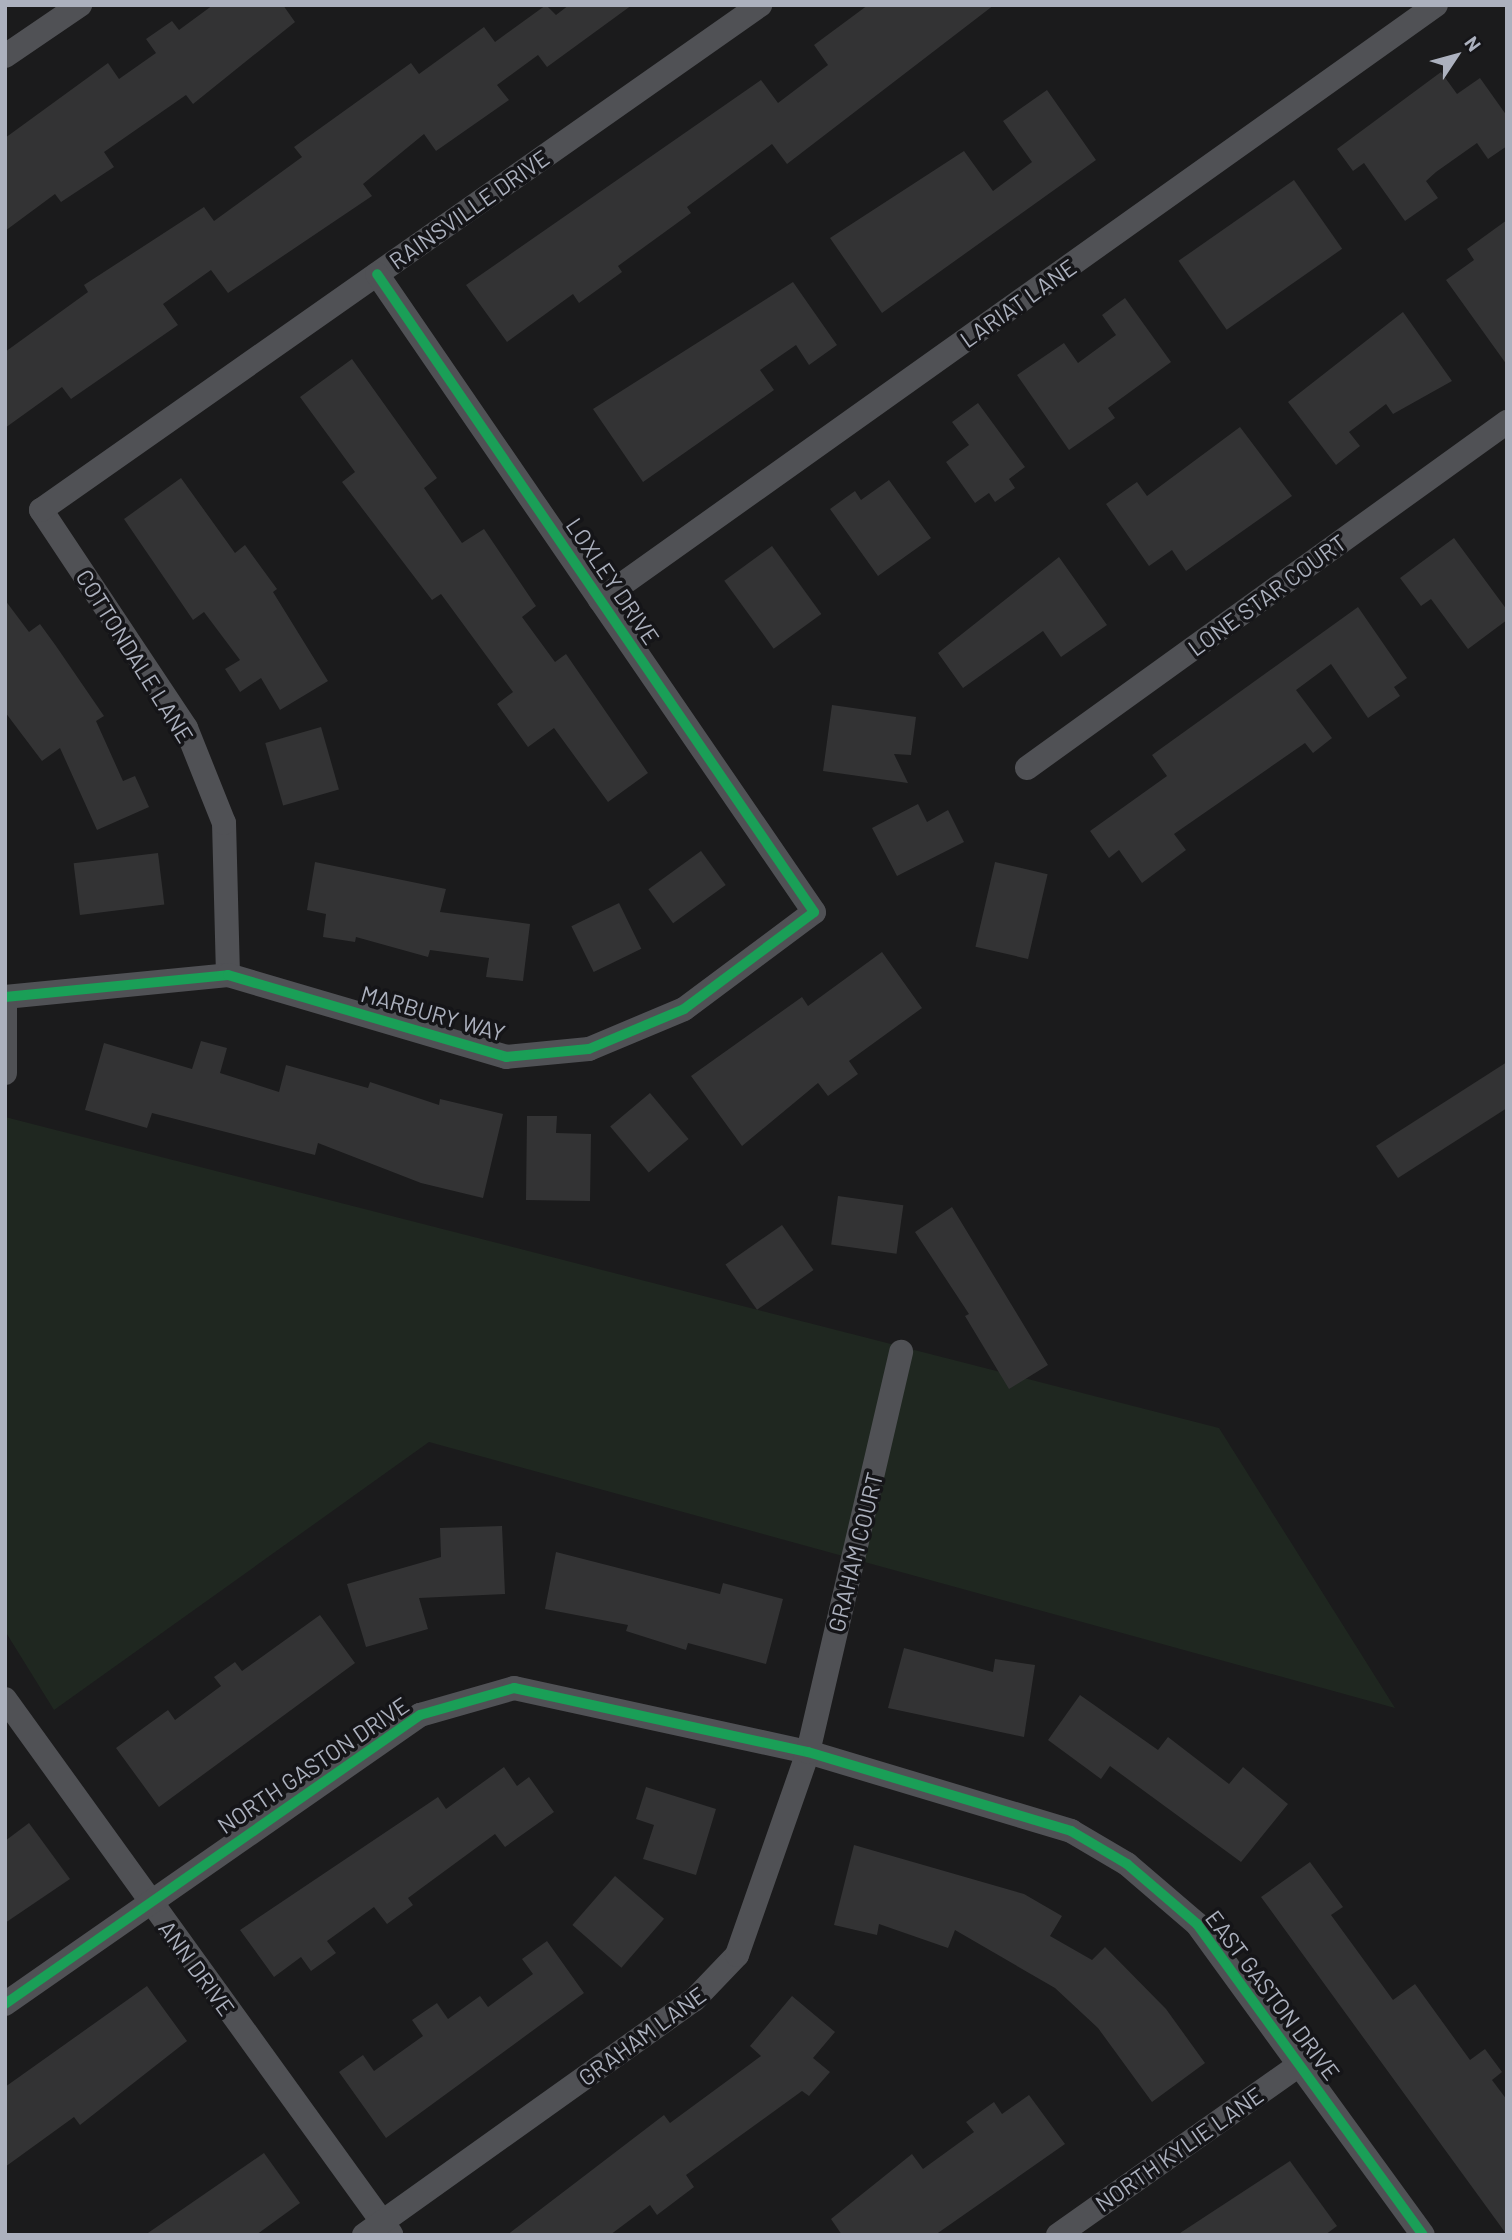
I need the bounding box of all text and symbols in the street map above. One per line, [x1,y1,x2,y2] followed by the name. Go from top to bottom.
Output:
[1421,21,1491,91] north arrow
[1460,31,1486,55] text: N
[384,143,554,275] street label: RAINSVILLE DRIVE
[955,253,1081,353] street label: LARIAT LANE
[560,512,666,650] street label: LOXLEY DRIVE
[1183,528,1351,662] street label: LONE STAR COURT
[71,564,199,748] street label: COTTONDALE LANE
[358,979,508,1047] street label: MARBURY WAY
[822,1469,888,1635] street label: GRAHAM COURT
[212,1691,414,1839] street label: NORTH GASTON DRIVE
[1200,1905,1346,2085] street label: EAST GASTON DRIVE
[153,1915,241,2021] street label: ANN DRIVE
[573,1981,711,2091] street label: GRAHAM LANE
[1090,2081,1268,2217] street label: NORTH KYLIE LANE

